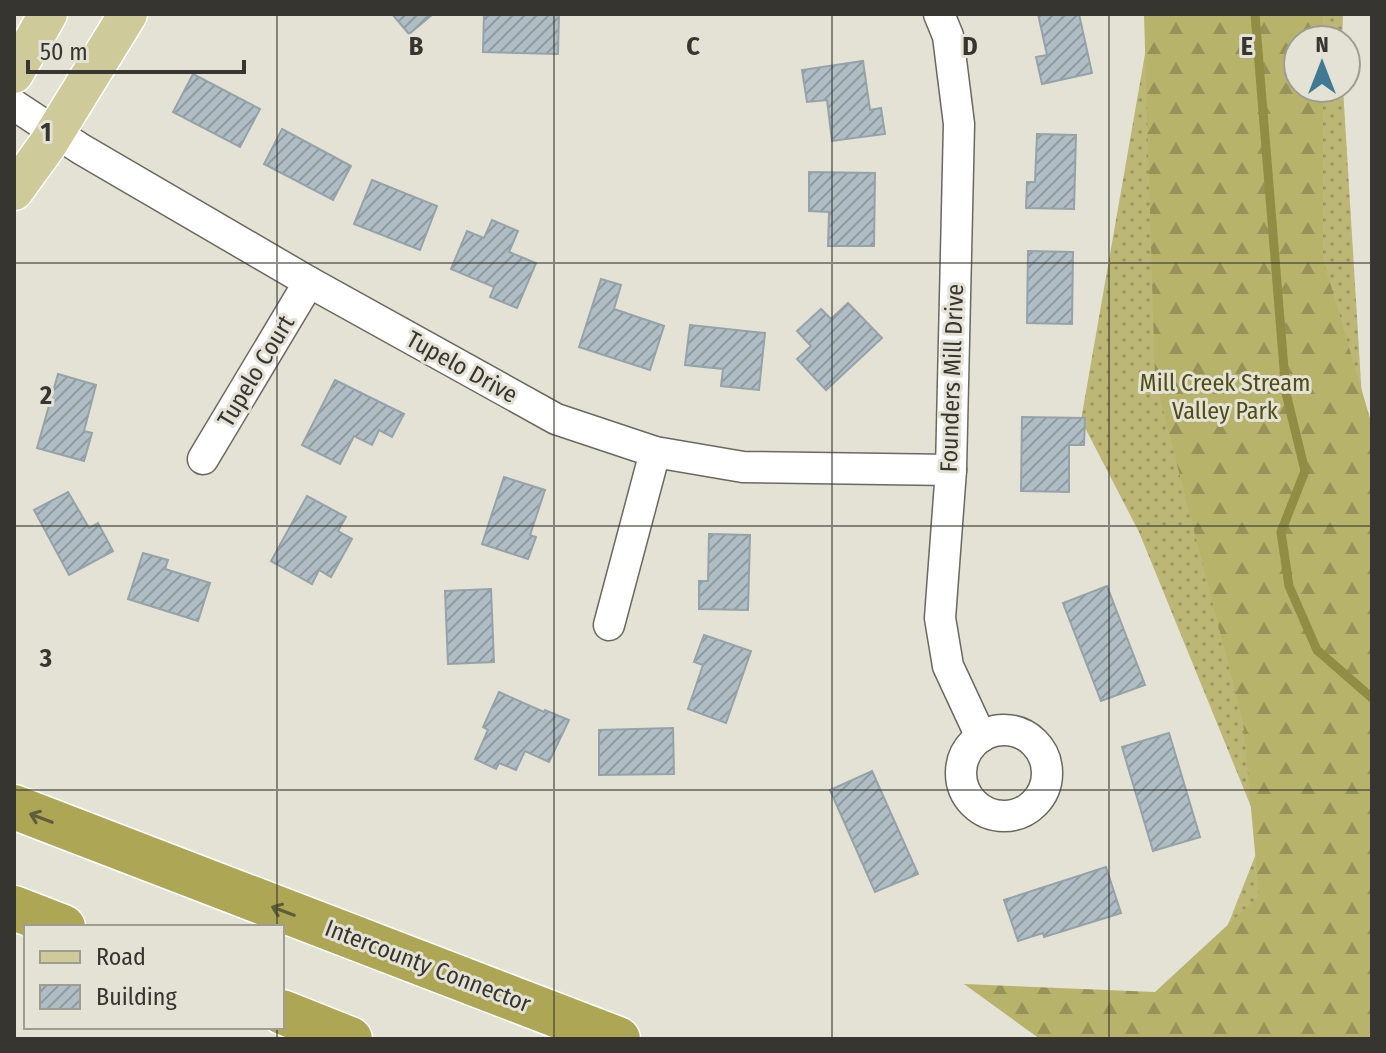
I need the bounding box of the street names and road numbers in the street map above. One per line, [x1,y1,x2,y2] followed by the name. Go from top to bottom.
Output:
[935,283,969,473] street label: Founders Mill Drive
[212,310,300,432] street label: Tupelo Court
[402,325,522,409] street label: Tupelo Drive
[321,914,535,1018] street label: Intercounty Connector

